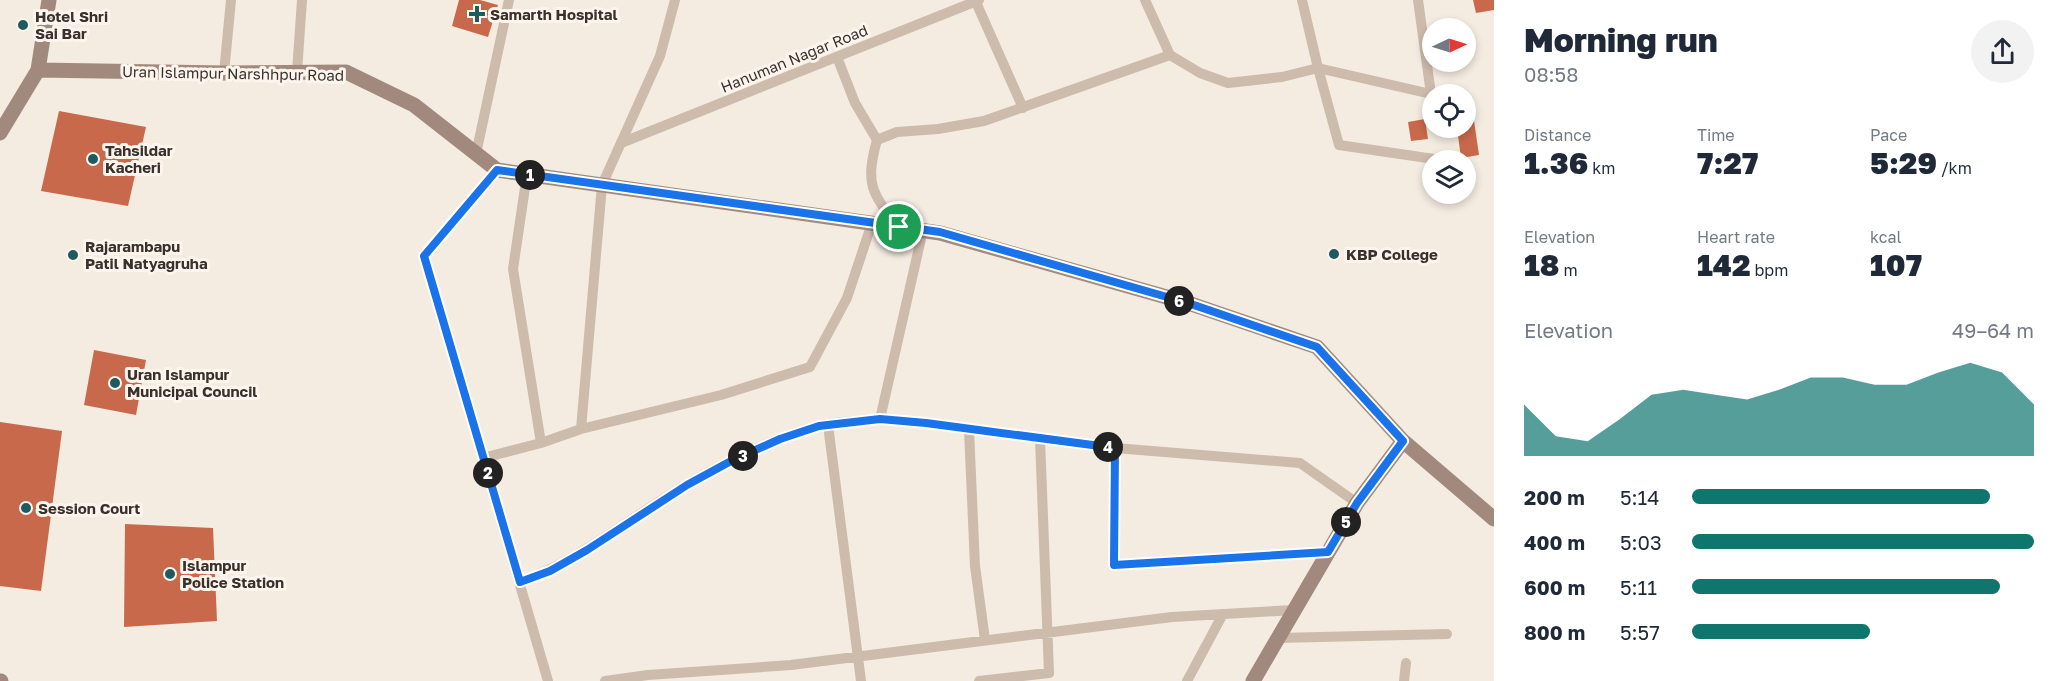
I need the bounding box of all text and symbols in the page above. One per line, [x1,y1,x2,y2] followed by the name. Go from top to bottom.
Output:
[468,5,486,23] marker: Samarth Hospital
[490,5,617,23] place label: Samarth Hospital
[35,7,108,42] place label: Hotel Shri Sai Bar
[16,18,30,32] marker: Hotel Shri Sai Bar
[1422,18,1476,72] north arrow
[1422,18,1476,204] map controls
[718,20,870,96] street label: Hanuman Nagar Road
[1524,20,1718,59] text: Morning run
[1971,20,2034,83] button: share
[122,62,344,84] street label: Uran Islampur Narshhpur Road
[1524,62,1578,86] text: 08:58
[1422,84,1476,138] button: locate
[1524,125,1591,145] text: Distance
[1697,125,1735,145] text: Time
[1870,125,1907,145] text: Pace
[105,141,173,176] place label: Tahsildar Kacheri
[1524,145,1588,181] text: 1.36
[1697,145,1758,181] text: 7:27
[1870,145,1937,181] text: 5:29
[1422,150,1476,204] button: layers
[86,152,100,166] marker: Tahsildar Kacheri
[1588,158,1615,178] text: km
[1937,158,1972,178] text: /km
[515,160,545,190] pin: 1
[526,165,534,185] text: 1
[873,201,924,252] pin
[882,210,915,243] icon: arrive
[1524,227,1595,247] text: Elevation
[1697,227,1775,247] text: Heart rate
[1870,227,1902,247] text: kcal
[85,237,208,272] place label: Rajarambapu Patil Natyagruha
[1346,245,1438,263] place label: KBP College
[1327,247,1341,261] marker: KBP College
[1524,247,1560,283] text: 18
[1697,247,1751,283] text: 142
[1870,247,1922,283] text: 107
[66,248,80,262] marker: Rajarambapu Patil Natyagruha
[1560,260,1578,280] text: m
[1751,260,1788,280] text: bpm
[1164,286,1194,316] pin: 6
[1174,291,1184,311] text: 6
[1524,318,1613,342] text: Elevation
[1952,318,2034,342] text: 49–64 m
[127,365,257,400] place label: Uran Islampur Municipal Council
[108,376,122,390] marker: Uran Islampur Municipal Council
[1093,432,1123,462] pin: 4
[1103,437,1113,457] text: 4
[728,441,758,471] pin: 3
[738,446,748,466] text: 3
[473,458,503,488] pin: 2
[483,463,493,483] text: 2
[1524,485,1585,509] text: 200 m
[1620,485,1660,509] text: 5:14
[38,499,140,517] place label: Session Court
[19,501,33,515] marker: Session Court
[1331,507,1361,537] pin: 5
[1341,512,1351,532] text: 5
[1524,530,1585,554] text: 400 m
[1620,530,1662,554] text: 5:03
[182,556,284,591] place label: Islampur Police Station
[163,567,177,581] marker: Islampur Police Station
[1524,575,1585,599] text: 600 m
[1620,575,1657,599] text: 5:11
[1524,620,1585,644] text: 800 m
[1620,620,1660,644] text: 5:57

